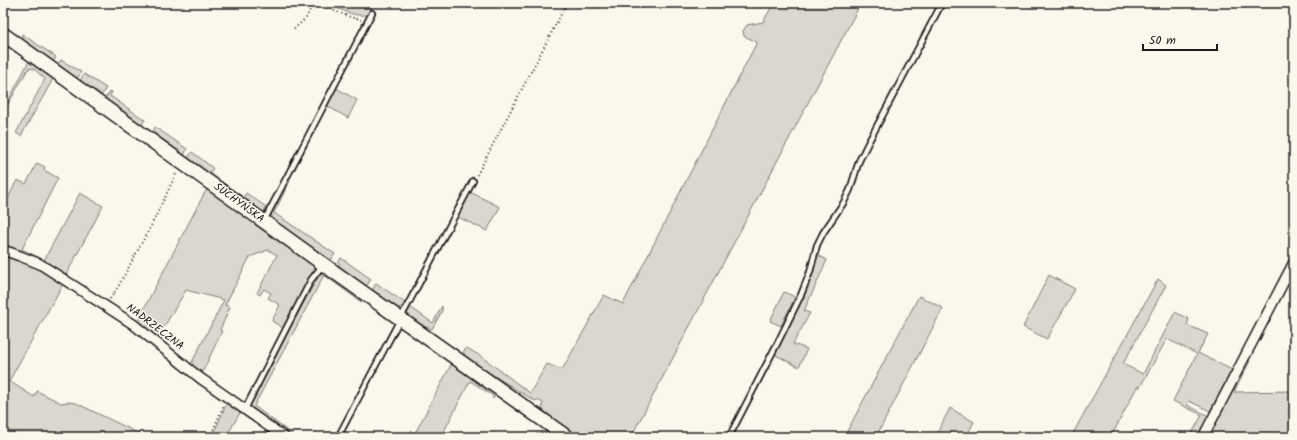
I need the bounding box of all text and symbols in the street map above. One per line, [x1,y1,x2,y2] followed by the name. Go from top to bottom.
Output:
[1143,26,1217,52] scale bar
[1149,31,1176,50] text: 50 m
[210,178,268,228] street label: SUCHYŃSKA
[122,299,188,355] street label: NADRZECZNA

